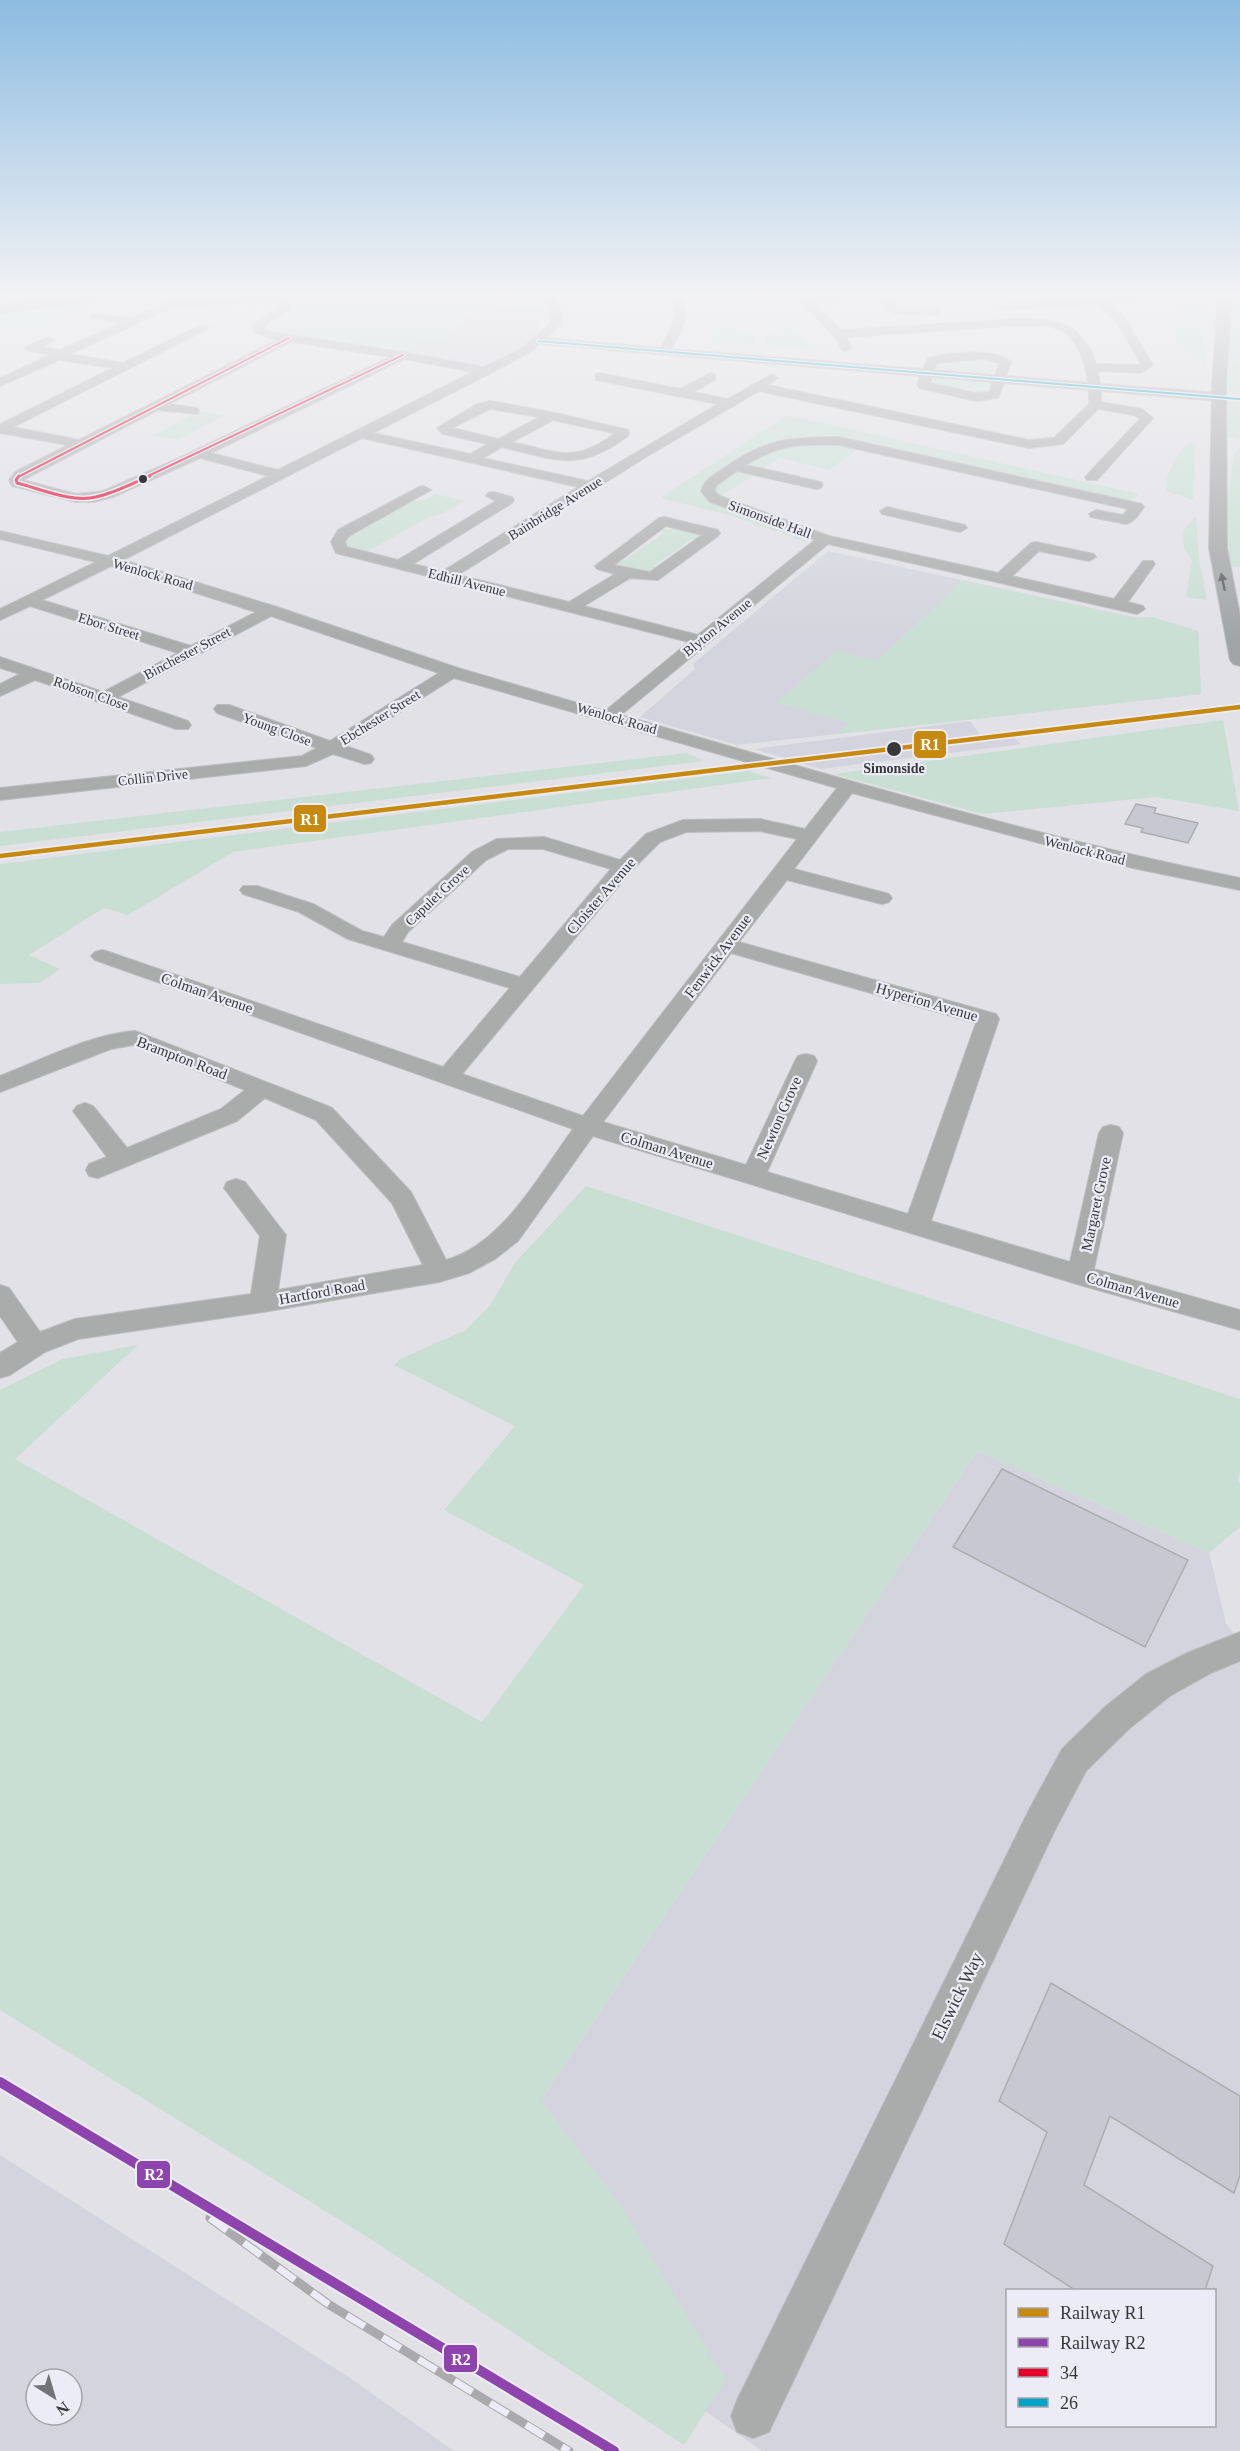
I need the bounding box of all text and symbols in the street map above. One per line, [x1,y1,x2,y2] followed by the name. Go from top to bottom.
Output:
[137,473,149,485] unlabelled marker
[506,474,605,543] street label: Bainbridge Avenue
[727,498,813,541] street label: Simonside Hall
[111,556,195,593] street label: Wenlock Road
[427,566,507,599] street label: Edhill Avenue
[1218,573,1228,592] one-way arrow
[680,595,754,659] street label: Blyton Avenue
[76,610,141,643] street label: Ebor Street
[141,624,233,683] street label: Binchester Street
[51,674,130,713] street label: Robson Close
[338,687,423,748] street label: Ebchester Street
[575,700,659,737] street label: Wenlock Road
[240,710,313,749] street label: Young Close
[913,730,947,759] line badge: R1
[920,736,940,753] text: R1
[885,740,903,758] marker: Simonside
[863,761,925,776] place label: Simonside
[117,766,189,789] street label: Collin Drive
[293,804,327,833] line badge: R1
[300,811,320,828] text: R1
[1043,833,1127,868] street label: Wenlock Road
[563,854,639,937] street label: Cloister Avenue
[402,862,472,929] street label: Capulet Grove
[681,911,755,1001] street label: Fenwick Avenue
[159,970,255,1016] street label: Colman Avenue
[874,980,980,1024] street label: Hyperion Avenue
[135,1033,230,1083] street label: Brampton Road
[754,1074,804,1162] street label: Newton Grove
[619,1128,716,1172] street label: Colman Avenue
[1078,1155,1114,1253] street label: Margaret Grove
[1085,1269,1182,1311] street label: Colman Avenue
[278,1276,367,1307] street label: Hartford Road
[927,1949,987,2043] street label: Elswick Way
[136,2160,171,2189] line badge: R2
[144,2166,164,2183] text: R2
[1006,2289,1216,2427] legend
[1060,2303,1146,2323] text: Railway R1
[1060,2333,1146,2353] text: Railway R2
[443,2344,478,2373] line badge: R2
[451,2351,471,2368] text: R2
[1060,2363,1078,2383] text: 34
[24,2367,84,2427] north arrow
[1060,2393,1078,2413] text: 26
[53,2398,72,2419] text: N

